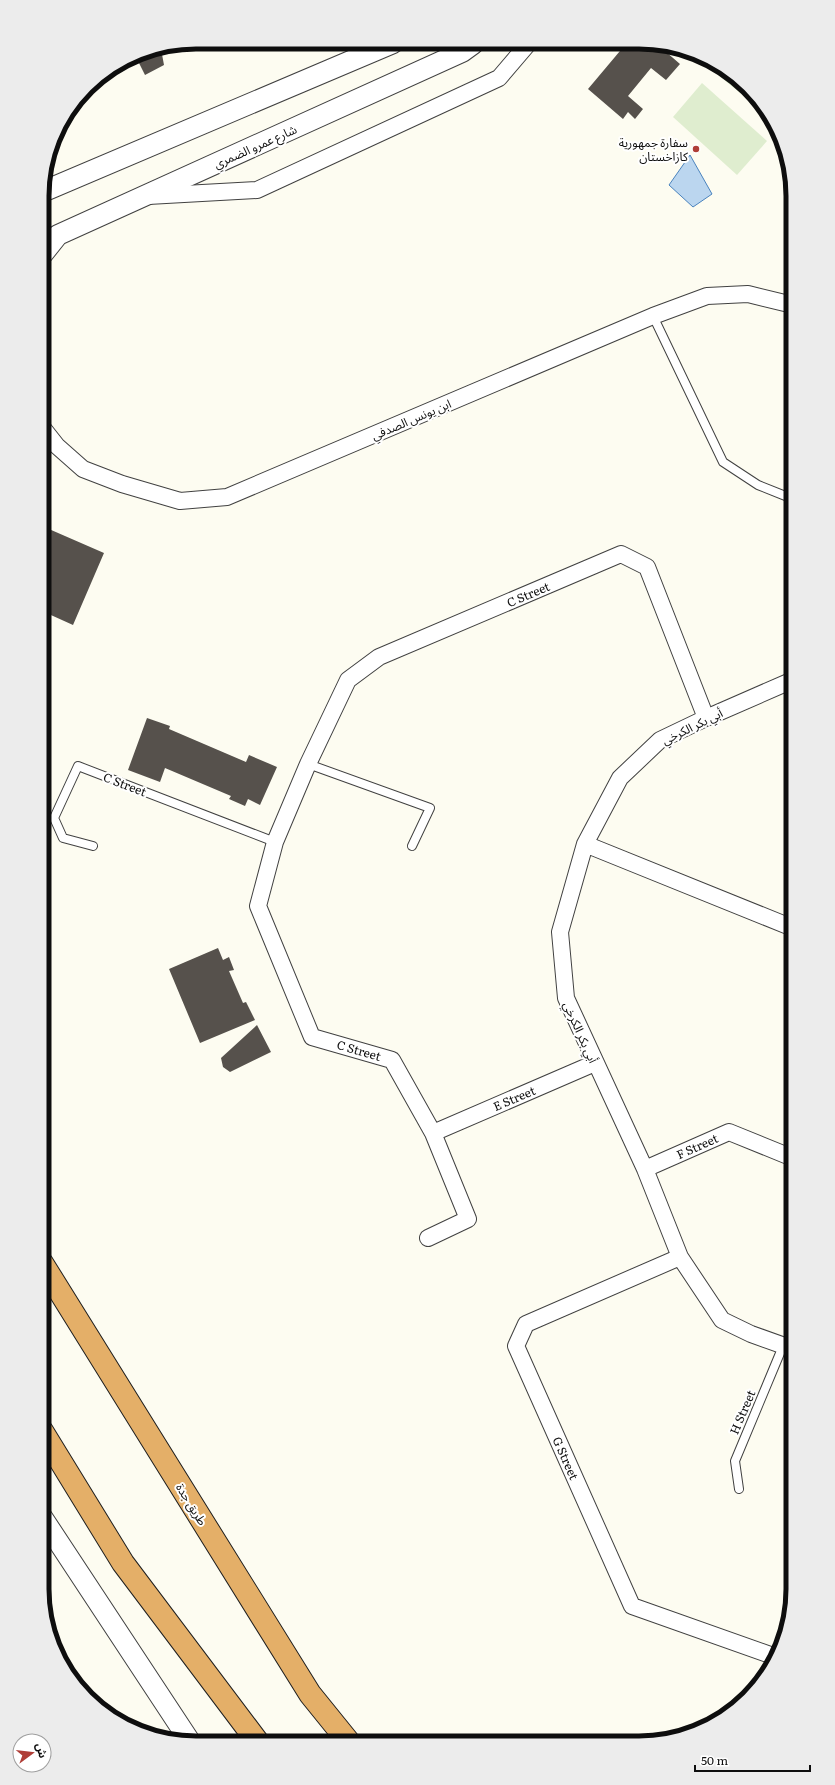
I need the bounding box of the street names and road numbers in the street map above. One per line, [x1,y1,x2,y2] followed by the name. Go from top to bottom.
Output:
[210,120,300,174] street label: شارع عمرو الضمري
[368,394,455,446] street label: ابن يونس الصدفي
[504,577,552,611] street label: C Street
[658,703,727,750] street label: أبي بكر الكرخي
[101,768,149,801] street label: C Street
[558,998,603,1067] street label: أبي بكر الكرخي
[335,1035,383,1065] street label: C Street
[490,1081,538,1115] street label: E Street
[673,1129,721,1163] street label: F Street
[725,1387,759,1437] street label: H Street
[548,1433,584,1483] street label: G Street
[172,1480,212,1528] street label: طريق جدة

